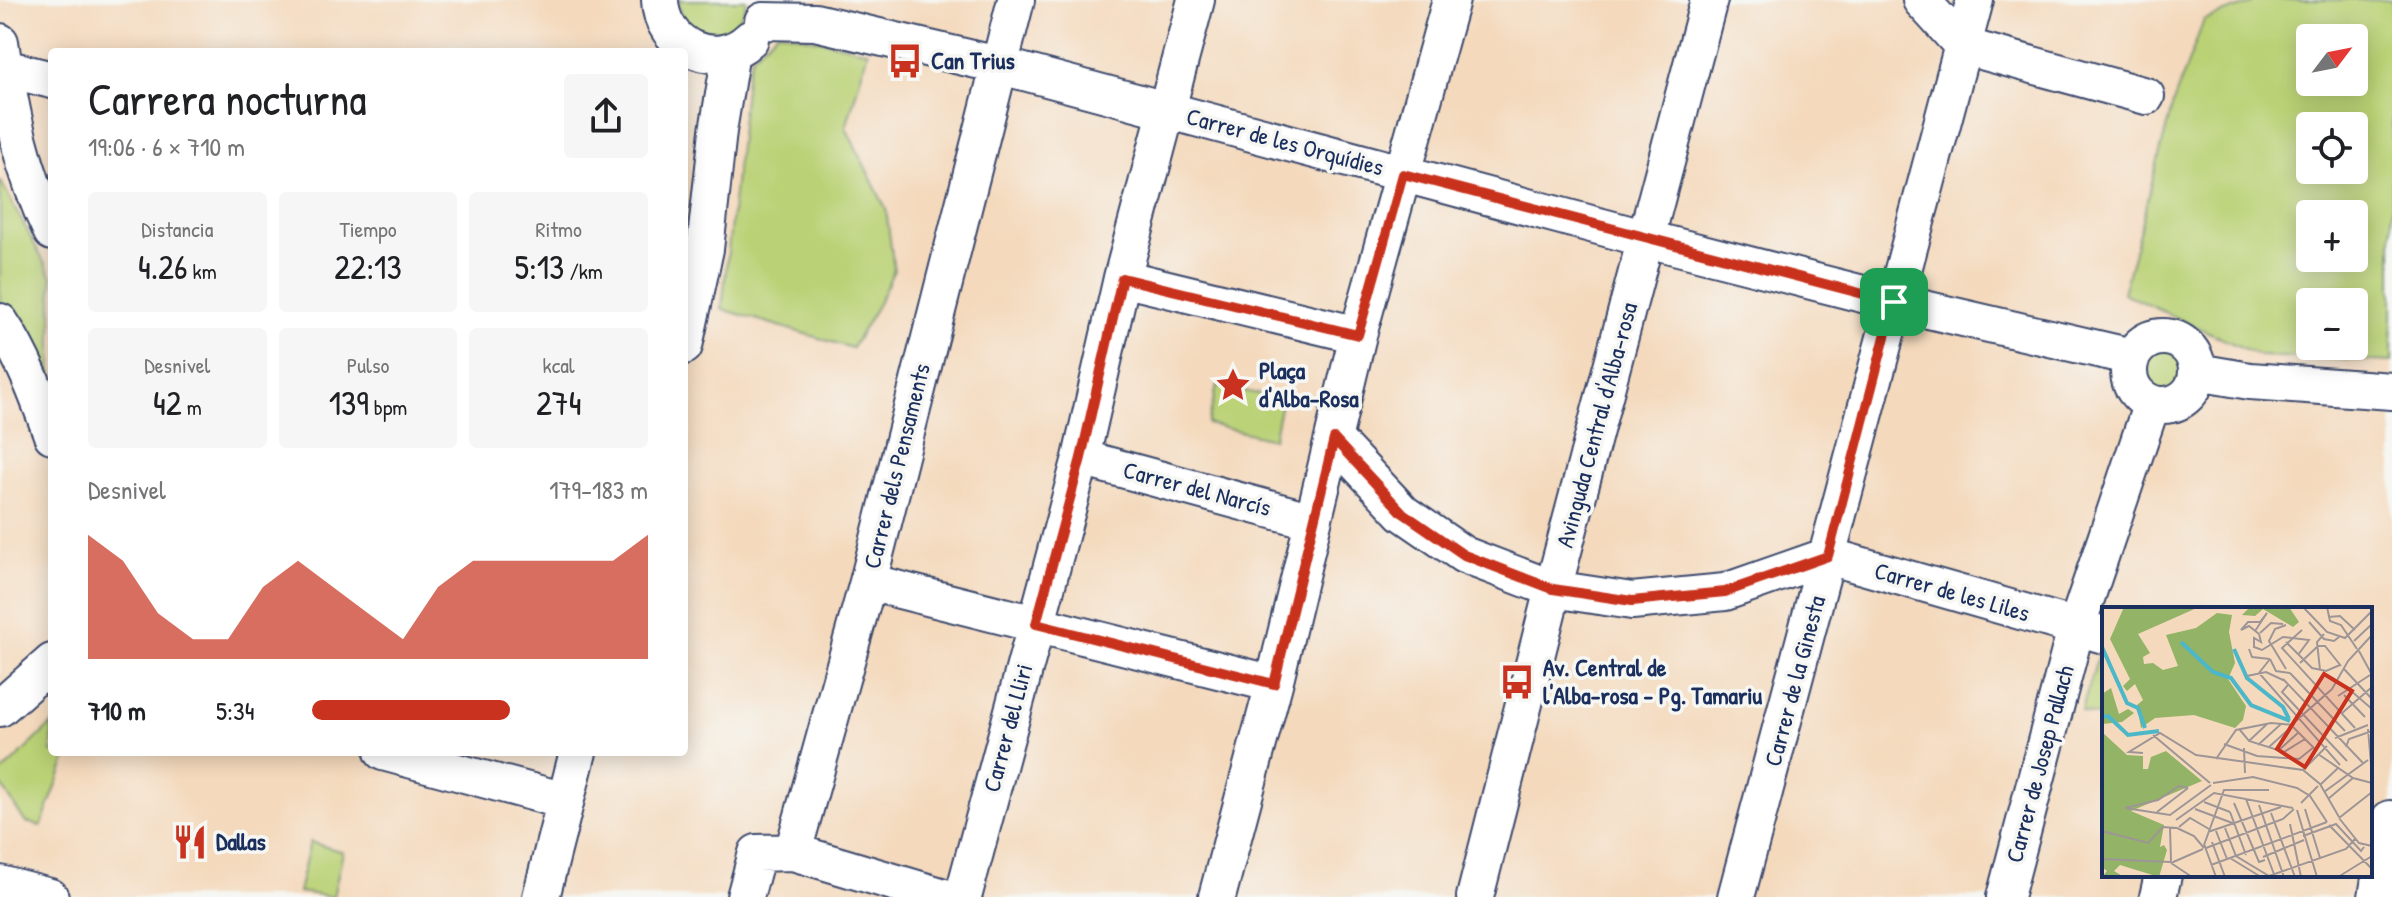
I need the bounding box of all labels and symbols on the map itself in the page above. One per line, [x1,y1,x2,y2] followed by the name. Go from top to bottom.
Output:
[2296,24,2368,96] north arrow
[886,42,924,80] bus stop icon: Can Trius
[931,44,1015,76] place label: Can Trius
[1183,99,1387,183] street label: Carrer de les Orquídies
[1860,268,1928,336] pin
[1548,299,1644,551] street label: Avinguda Central d'Alba-rosa
[1259,354,1359,414] place label: Plaça d'Alba-Rosa
[855,360,937,572] street label: Carrer dels Pensaments
[1214,366,1252,404] place icon: Plaça d'Alba-Rosa
[1120,453,1275,523] street label: Carrer del Narcís
[1871,554,2034,628] street label: Carrer de les Liles
[1756,592,1832,770] street label: Carrer de la Ginesta
[2102,607,2372,877] inset map
[1543,651,1763,712] place label: Av. Central de l'Alba-rosa - Pg. Tamariu
[975,660,1040,795] street label: Carrer del Lliri
[1997,662,2081,866] street label: Carrer de Josep Pallach
[1498,663,1536,701] bus stop icon: Av. Central de l'Alba-rosa - Pg. Tamariu
[171,823,209,861] restaurant icon: Dallas
[216,825,266,857] place label: Dallas

